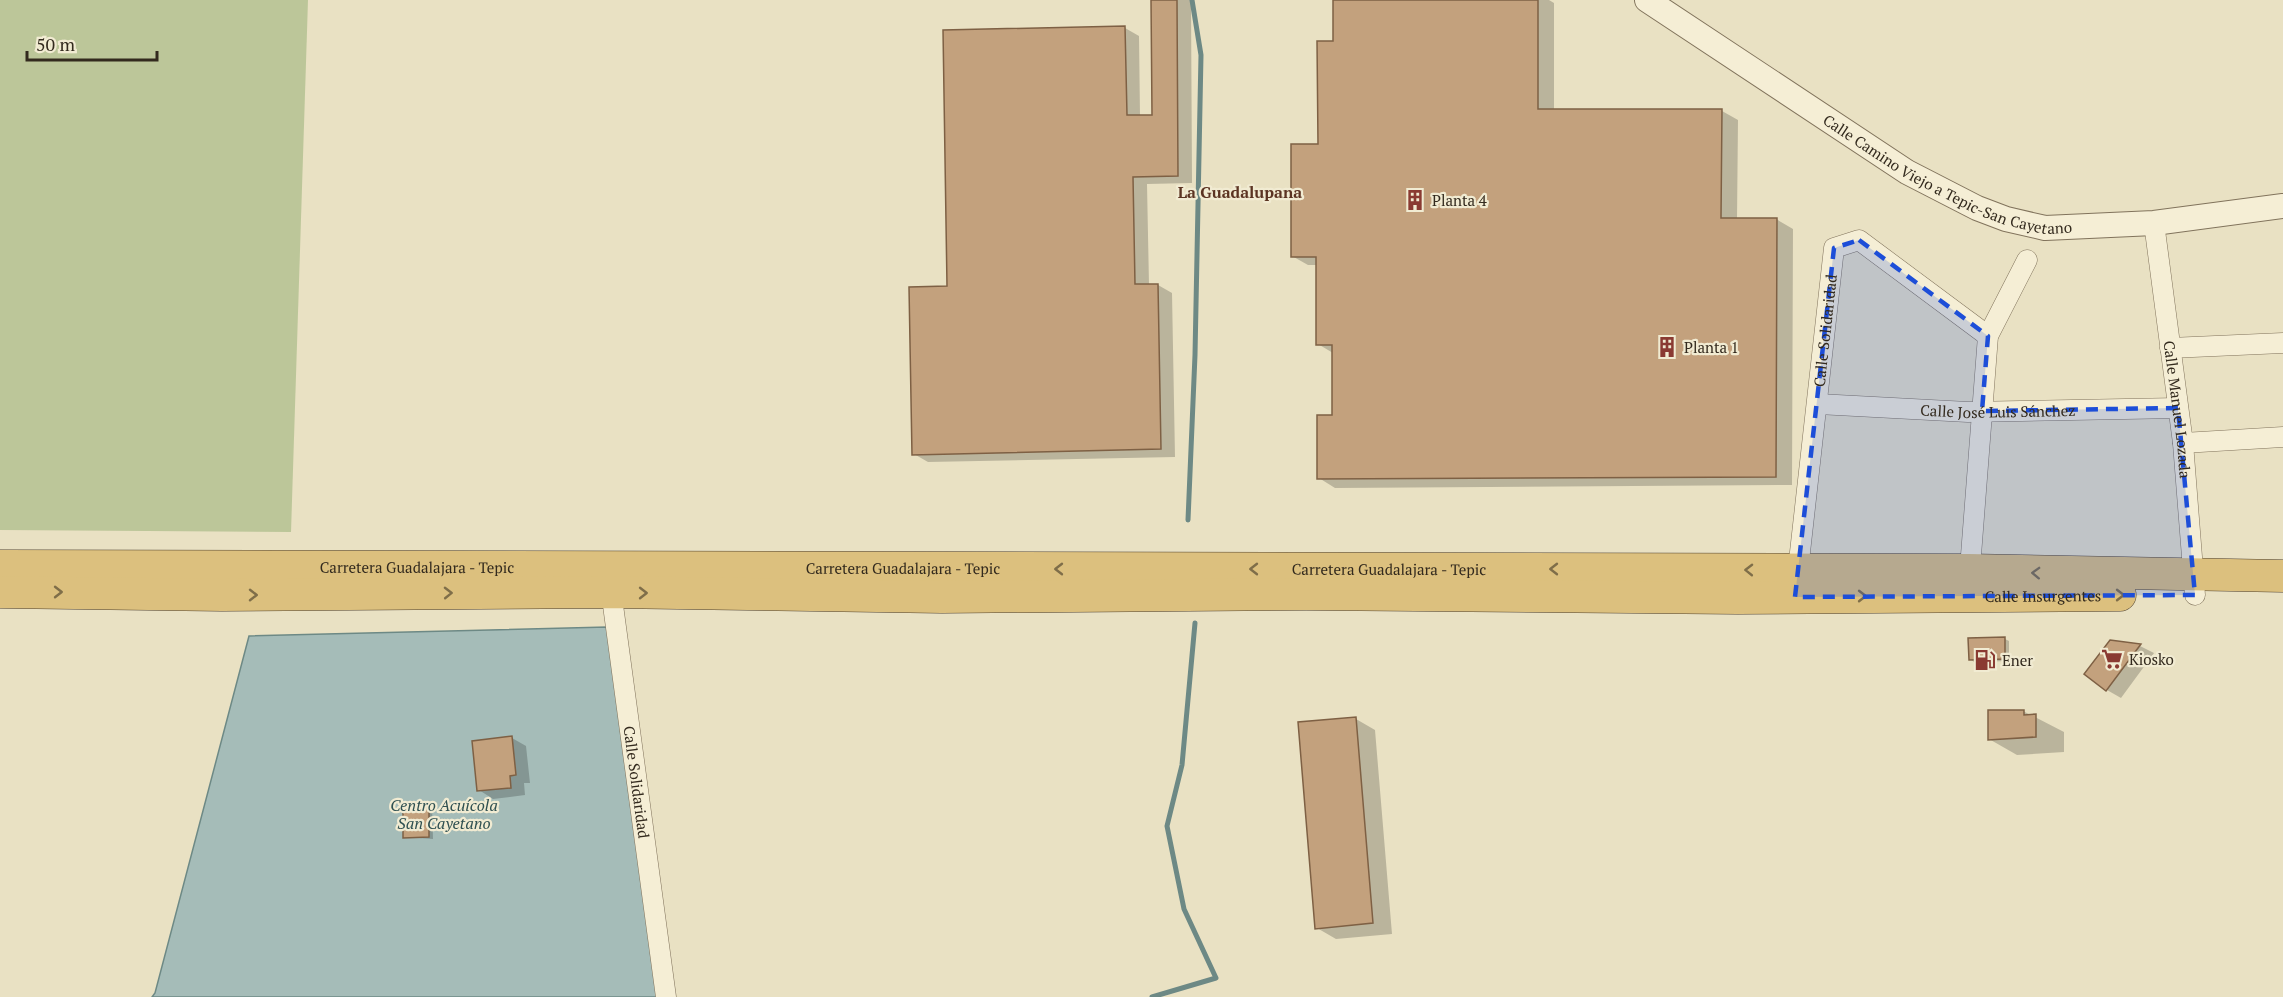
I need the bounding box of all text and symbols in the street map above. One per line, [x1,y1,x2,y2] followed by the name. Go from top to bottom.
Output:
[27,24,158,62] scale bar
[36,32,76,56] text: 50 m
[1819,109,2072,238] street label: Calle Camino Viejo a Tepic-San Cayetano
[1178,181,1302,203] district label: La Guadalupana
[1403,188,1427,212] building icon: Planta 4
[1432,190,1487,210] place label: Planta 4
[1809,273,1841,388] street label: Calle Solidaridad
[1655,335,1679,359] building icon: Planta 1
[1684,337,1739,357] place label: Planta 1
[2160,339,2196,479] street label: Calle Manuel Lozada
[1920,399,2076,422] street label: Calle José Luis Sánchez
[320,557,514,577] street label: Carretera Guadalajara - Tepic
[806,558,1000,578] street label: Carretera Guadalajara - Tepic
[1292,559,1486,579] street label: Carretera Guadalajara - Tepic
[1054,563,1063,575] one-way arrow
[1249,563,1258,575] one-way arrow
[1549,563,1558,575] one-way arrow
[1744,564,1753,576] one-way arrow
[2031,567,2040,579] one-way arrow
[1985,585,2101,606] street label: Calle Insurgentes
[54,586,63,598] one-way arrow
[444,587,453,599] one-way arrow
[639,587,648,599] one-way arrow
[249,588,258,601] one-way arrow
[2115,589,2124,601] one-way arrow
[1857,590,1866,602] one-way arrow
[2100,647,2124,671] supermarket icon: Kiosko
[1973,648,1997,672] fuel station icon: Ener
[2129,649,2174,669] place label: Kiosko
[2002,650,2033,670] place label: Ener
[619,725,654,840] street label: Calle Solidaridad
[390,794,498,834] water label: Centro Acuícola San Cayetano

